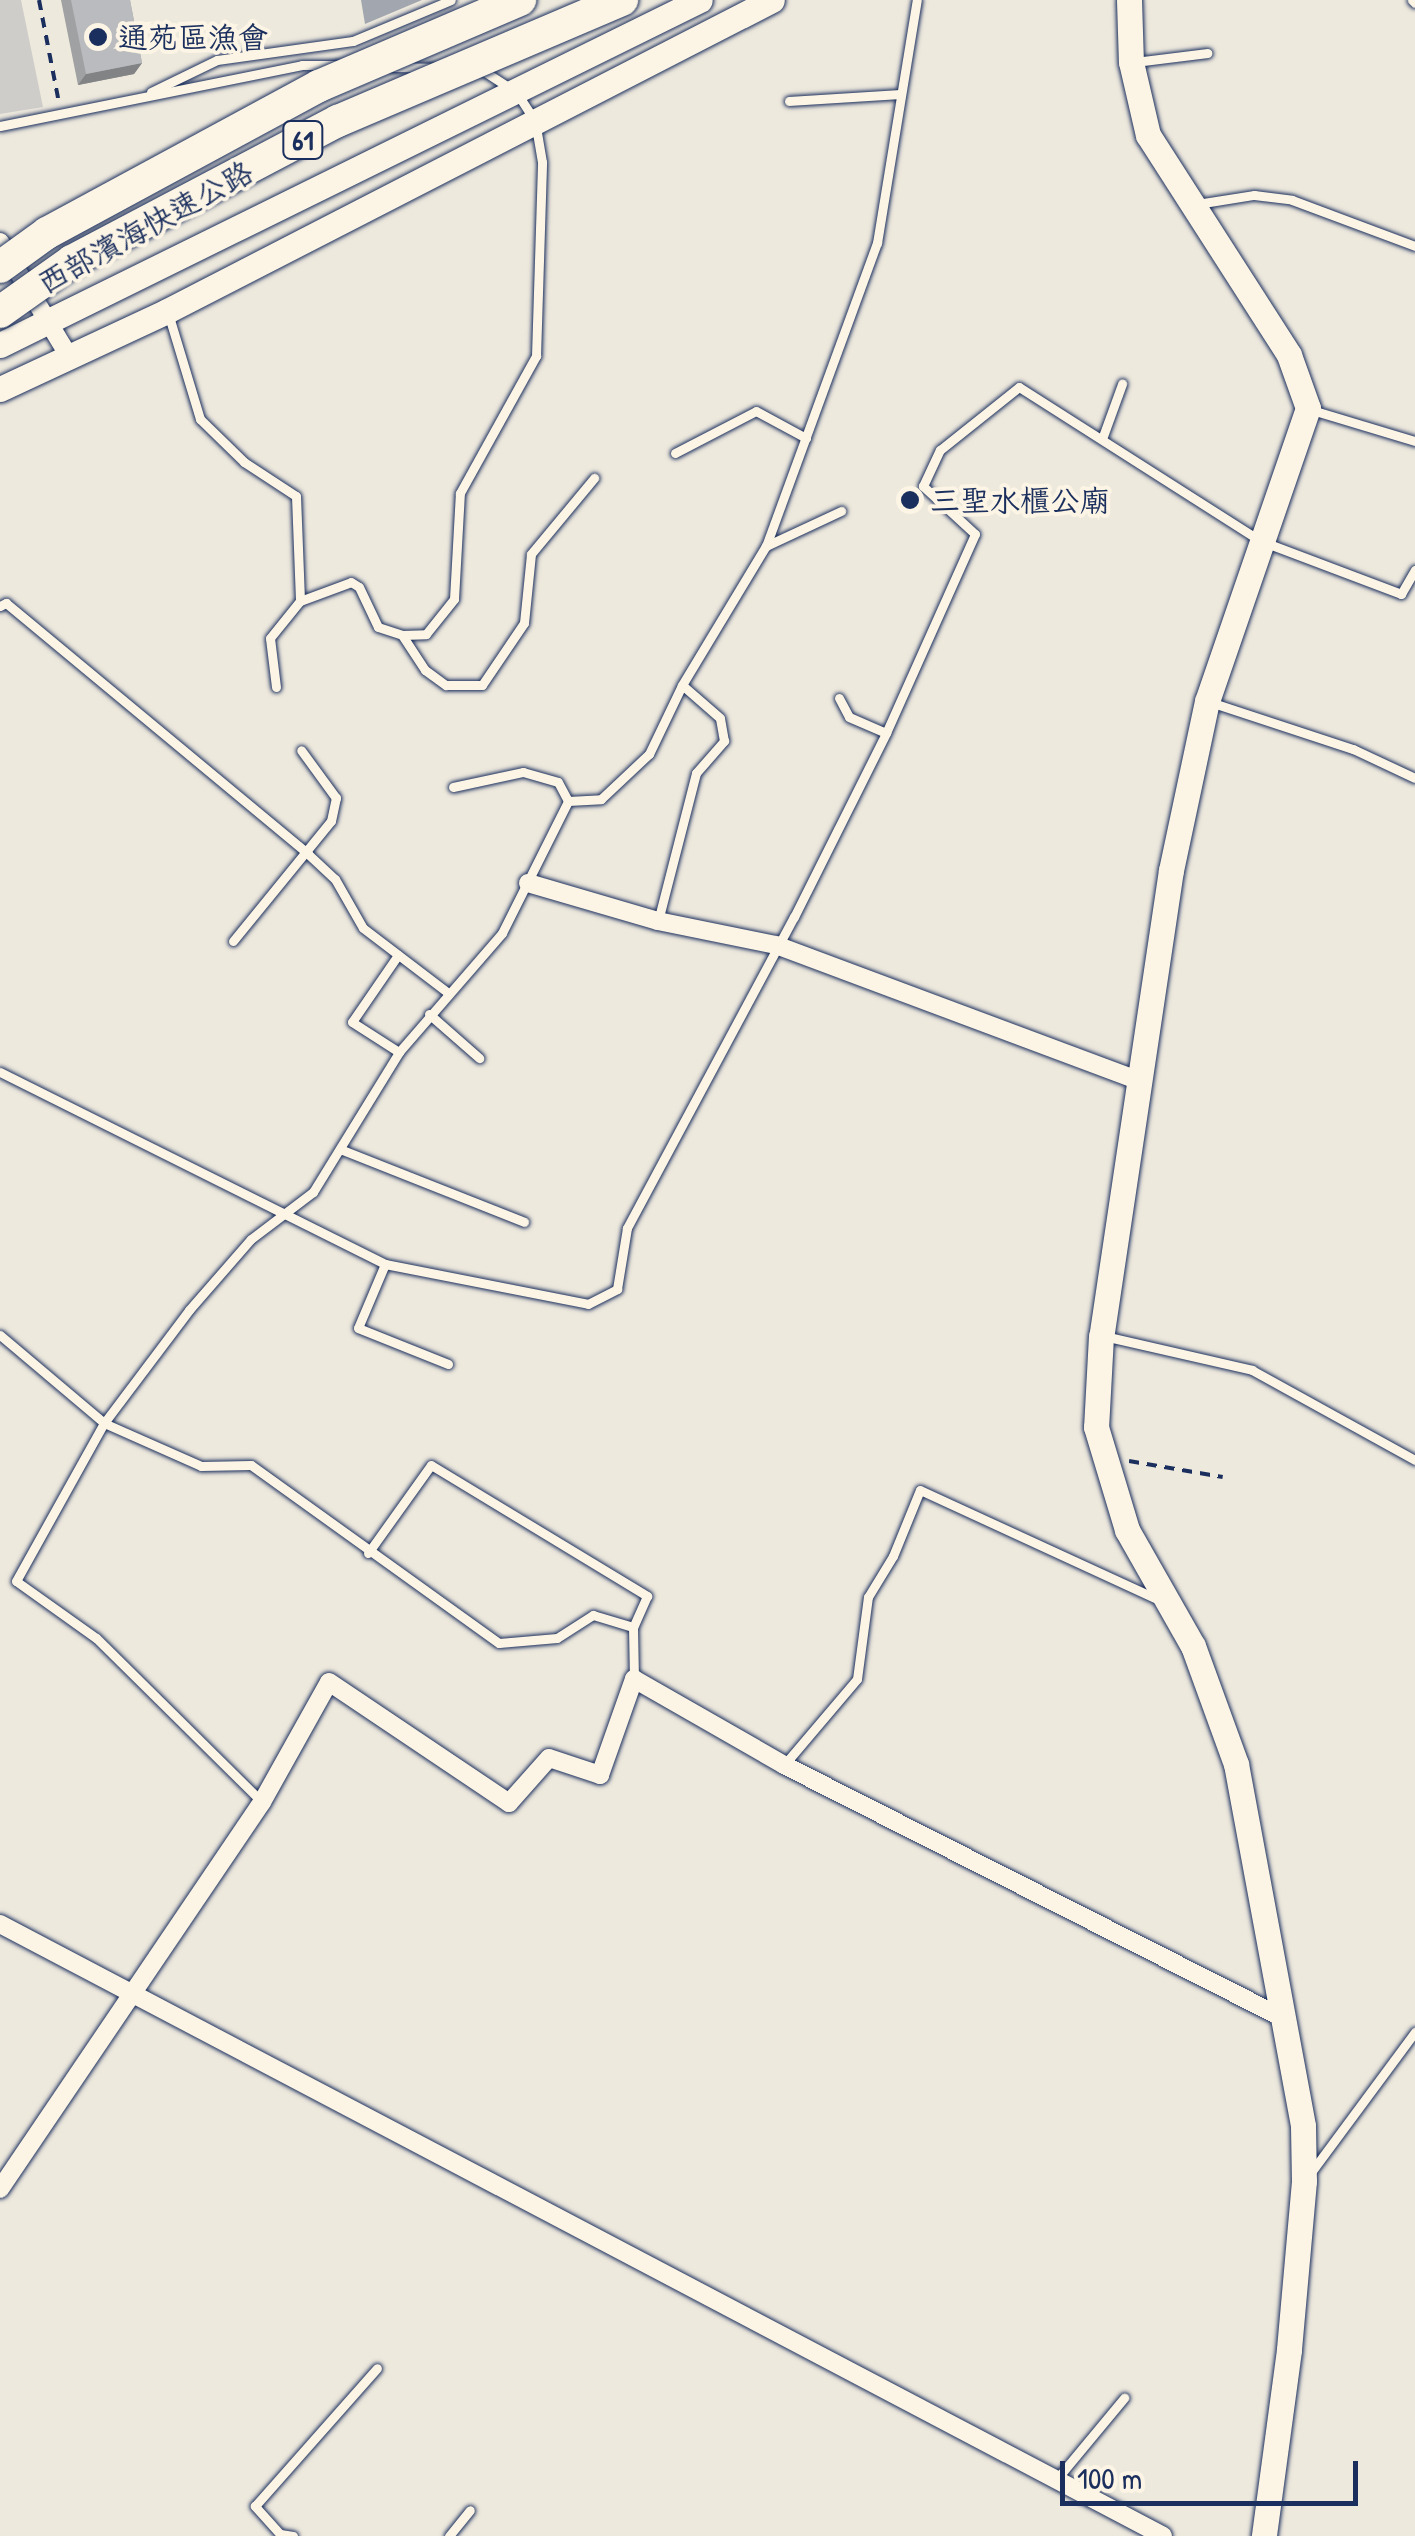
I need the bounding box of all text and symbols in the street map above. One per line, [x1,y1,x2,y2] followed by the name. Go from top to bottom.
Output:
[118,19,268,55] place label: 通苑區漁會
[87,26,109,48] marker: 通苑區漁會
[280,117,326,163] road number: 61
[31,153,259,301] street label: 西部濱海快速公路
[930,482,1110,518] place label: 三聖水櫃公廟
[899,489,921,511] marker: 三聖水櫃公廟
[1065,2441,1362,2503] scale bar
[1077,2458,1142,2498] text: 100 m

